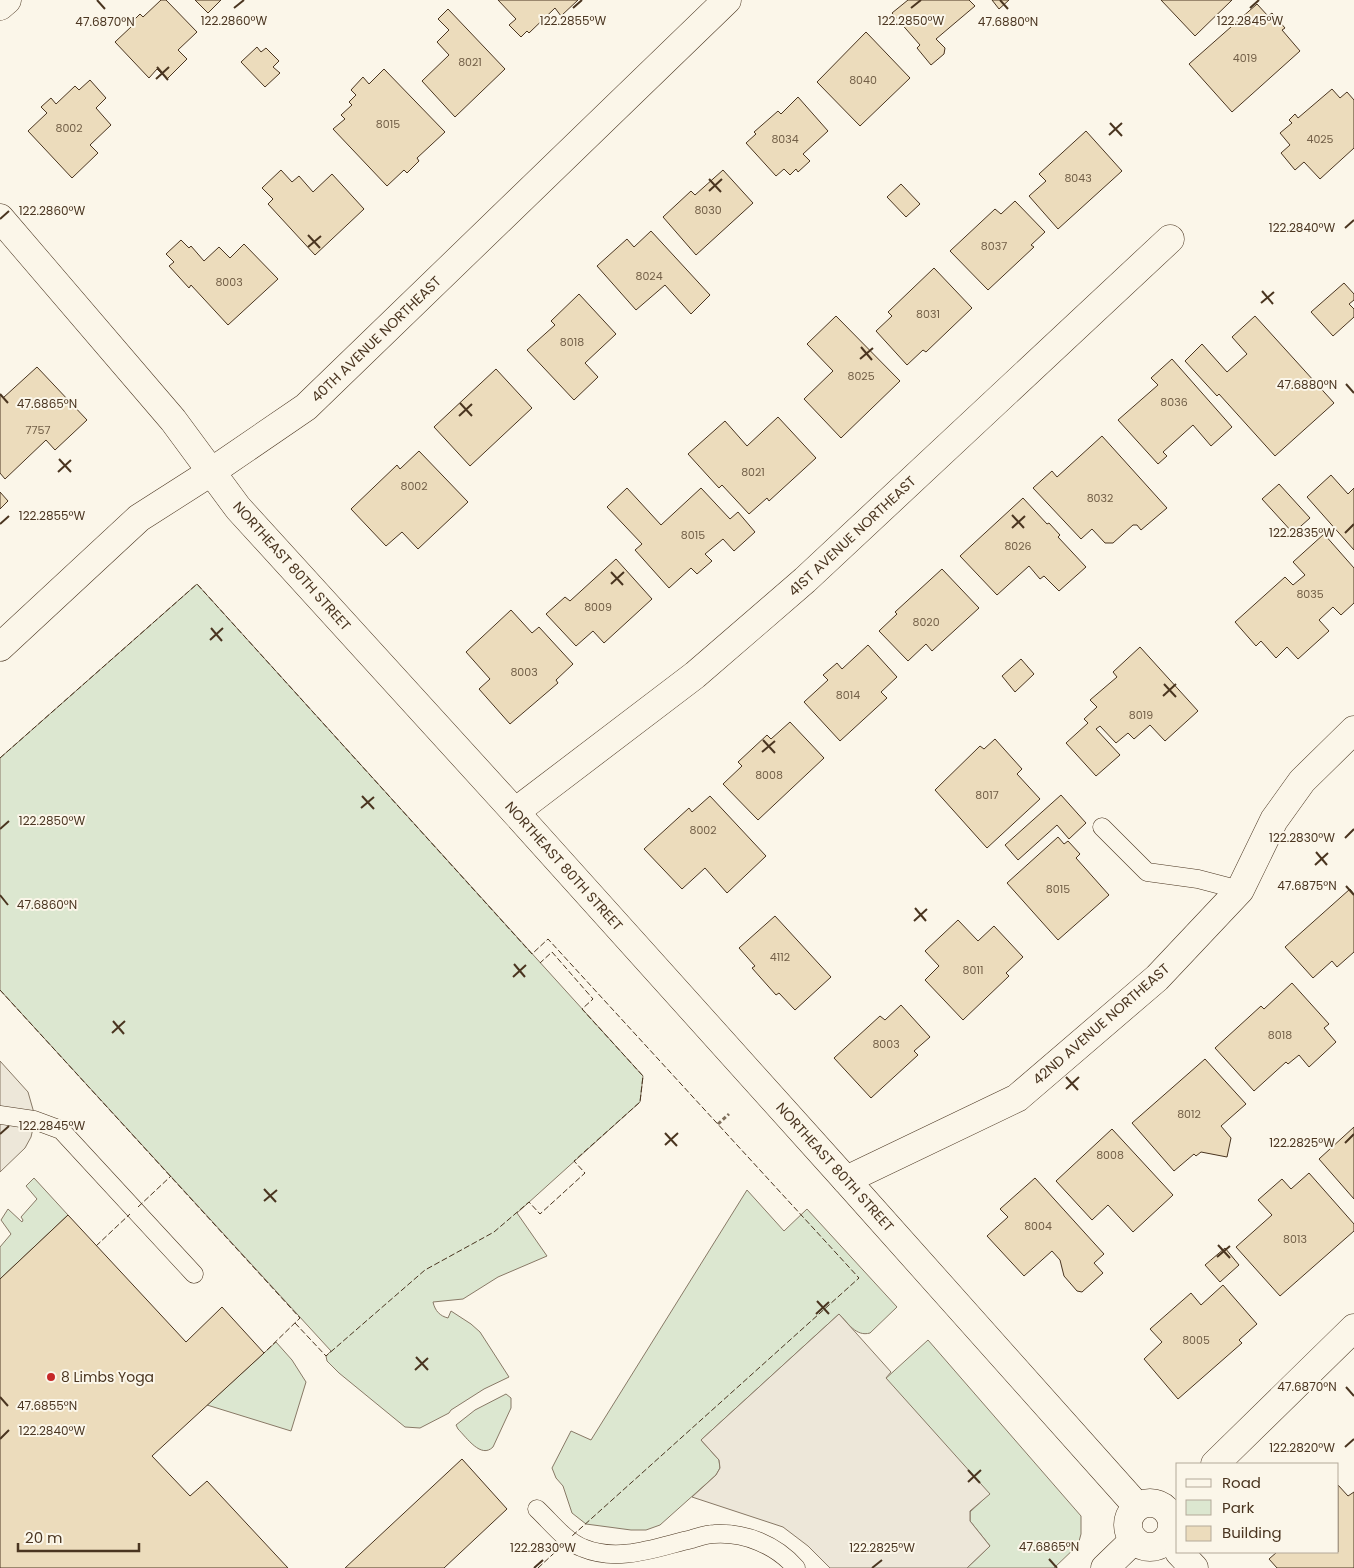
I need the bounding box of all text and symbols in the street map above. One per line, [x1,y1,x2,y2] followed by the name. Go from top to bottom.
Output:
[201,12,267,29] text: 122.2860°W
[540,12,606,29] text: 122.2855°W
[878,12,944,29] text: 122.2850°W
[1217,12,1283,29] text: 122.2845°W
[75,13,135,30] text: 47.6870°N
[978,13,1038,30] text: 47.6880°N
[1233,50,1257,66] house number: 4019
[458,54,482,70] house number: 8021
[849,72,877,88] house number: 8040
[376,116,400,132] house number: 8015
[55,120,83,136] house number: 8002
[771,131,799,147] house number: 8034
[1306,131,1334,147] house number: 4025
[1064,170,1092,186] house number: 8043
[19,202,85,219] text: 122.2860°W
[694,202,722,218] house number: 8030
[1269,219,1335,236] text: 122.2840°W
[981,238,1007,254] house number: 8037
[635,268,663,284] house number: 8024
[306,271,446,407] street label: 40TH AVENUE NORTHEAST
[215,274,243,290] house number: 8003
[916,306,940,322] house number: 8031
[560,334,584,350] house number: 8018
[847,368,875,384] house number: 8025
[1277,376,1337,393] text: 47.6880°N
[1160,394,1188,410] house number: 8036
[17,395,77,412] text: 47.6865°N
[26,422,50,438] house number: 7757
[741,464,765,480] house number: 8021
[784,471,921,601] street label: 41ST AVENUE NORTHEAST
[400,478,428,494] house number: 8002
[1087,490,1113,506] house number: 8032
[228,497,356,635] street label: NORTHEAST 80TH STREET
[19,507,85,524] text: 122.2855°W
[1269,524,1335,541] text: 122.2835°W
[681,527,705,543] house number: 8015
[1004,538,1032,554] house number: 8026
[1296,586,1324,602] house number: 8035
[584,599,612,615] house number: 8009
[912,614,940,630] house number: 8020
[510,664,538,680] house number: 8003
[836,687,860,703] house number: 8014
[1129,707,1153,723] house number: 8019
[755,767,783,783] house number: 8008
[975,787,999,803] house number: 8017
[500,797,628,935] street label: NORTHEAST 80TH STREET
[19,812,85,829] text: 122.2850°W
[689,822,717,838] house number: 8002
[1269,829,1335,846] text: 122.2830°W
[1277,877,1337,894] text: 47.6875°N
[1046,881,1070,897] house number: 8015
[17,896,77,913] text: 47.6860°N
[770,949,790,965] house number: 4112
[1028,959,1174,1089] street label: 42ND AVENUE NORTHEAST
[963,962,983,978] house number: 8011
[1268,1027,1292,1043] house number: 8018
[872,1036,900,1052] house number: 8003
[771,1098,899,1236] street label: NORTHEAST 80TH STREET
[1177,1106,1201,1122] house number: 8012
[19,1117,85,1134] text: 122.2845°W
[1269,1134,1335,1151] text: 122.2825°W
[1096,1147,1124,1163] house number: 8008
[1024,1218,1052,1234] house number: 8004
[1283,1231,1307,1247] house number: 8013
[1182,1332,1210,1348] house number: 8005
[61,1367,154,1387] place label: 8 Limbs Yoga
[45,1371,57,1383] marker: 8 Limbs Yoga
[1277,1378,1337,1395] text: 47.6870°N
[17,1397,77,1414] text: 47.6855°N
[19,1422,85,1439] text: 122.2840°W
[1269,1439,1335,1456] text: 122.2820°W
[1176,1463,1339,1553] legend
[1222,1472,1261,1493] text: Road
[1222,1497,1254,1518] text: Park
[18,1520,139,1552] scale bar
[1222,1522,1282,1543] text: Building
[25,1527,63,1548] text: 20 m
[1019,1538,1079,1555] text: 47.6865°N
[510,1539,576,1556] text: 122.2830°W
[849,1539,915,1556] text: 122.2825°W

